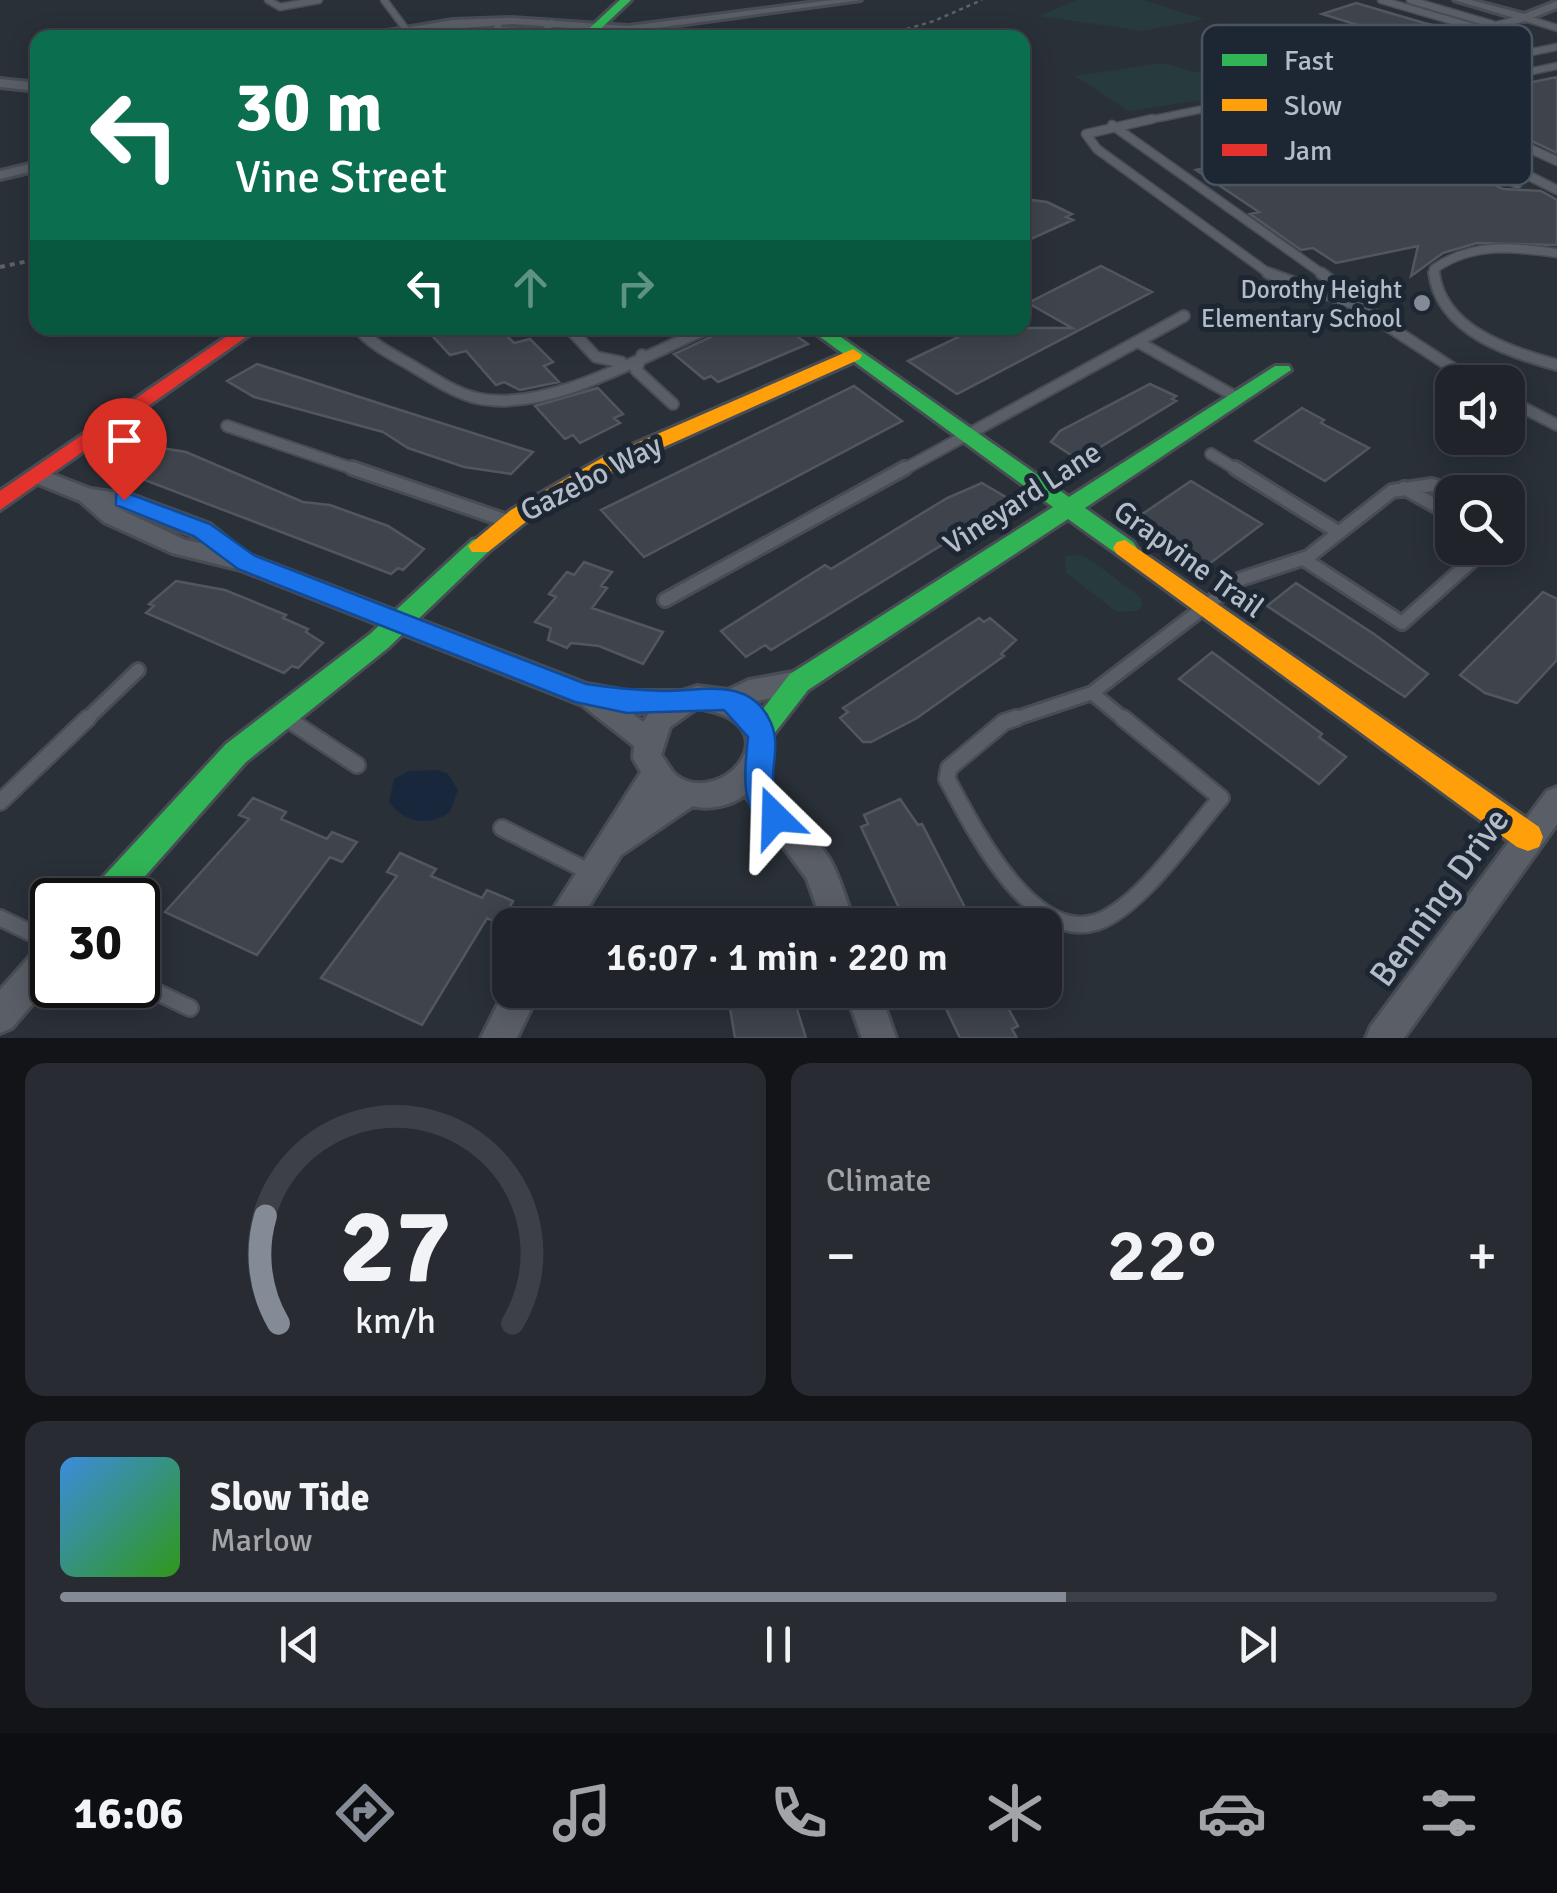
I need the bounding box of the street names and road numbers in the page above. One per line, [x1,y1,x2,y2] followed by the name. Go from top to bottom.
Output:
[514,427,668,530] street label: Gazebo Way
[937,434,1108,563] street label: Vineyard Lane
[1106,492,1271,626] street label: Grapvine Trail
[1360,800,1518,995] street label: Benning Drive

